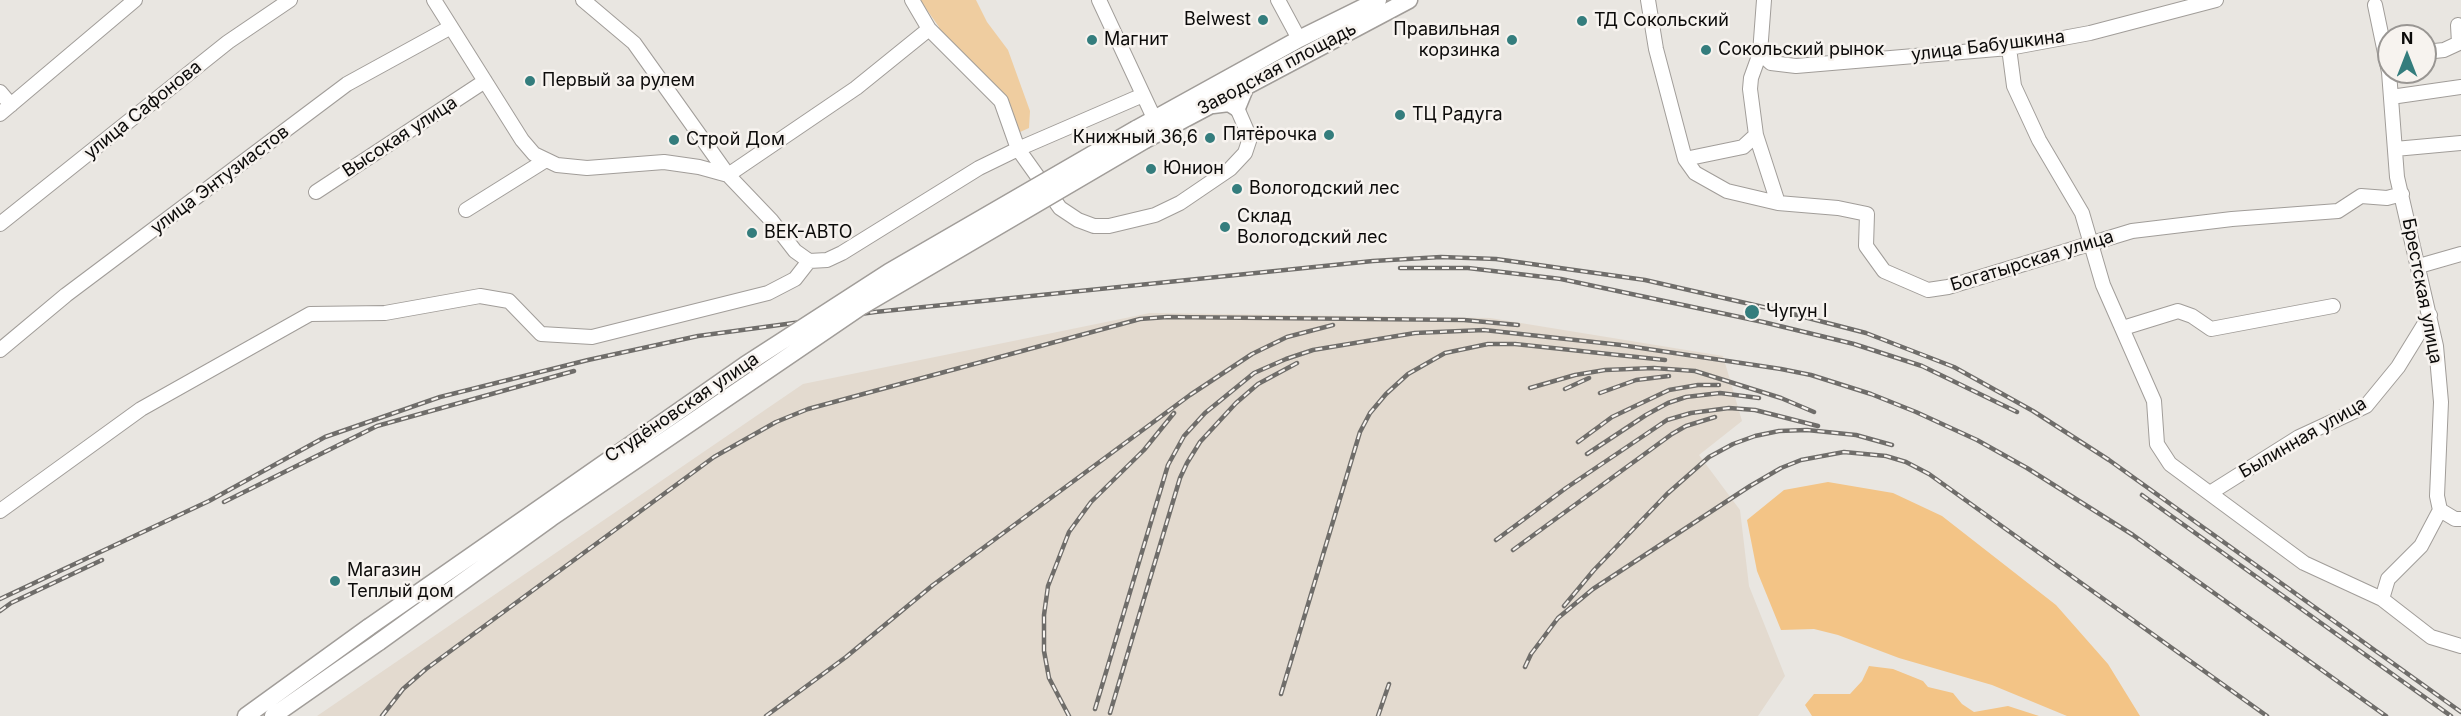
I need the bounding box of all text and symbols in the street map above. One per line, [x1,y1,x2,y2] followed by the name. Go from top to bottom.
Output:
[1184,9,1251,31] place label: Belwest
[1594,10,1729,32] place label: ТД Сокольский
[1256,13,1270,27] marker: Belwest
[1575,14,1589,28] marker: ТД Сокольский
[1194,18,1360,120] street label: Заводская площадь
[1393,19,1500,62] place label: Правильная корзинка
[2377,24,2437,84] north arrow
[1910,26,2066,66] street label: улица Бабушкина
[2401,28,2413,48] text: N
[1104,29,1168,51] place label: Магнит
[1085,33,1099,47] marker: Магнит
[1505,33,1519,47] marker: Правильная корзинка
[1718,39,1884,61] place label: Сокольский рынок
[1699,43,1713,57] marker: Сокольский рынок
[80,56,206,164] street label: улица Сафонова
[542,70,695,92] place label: Первый за рулем
[523,74,537,88] marker: Первый за рулем
[339,92,461,182] street label: Высокая улица
[1412,104,1503,126] place label: ТЦ Радуга
[1393,108,1407,122] marker: ТЦ Радуга
[147,121,293,239] street label: улица Энтузиастов
[1223,124,1317,146] place label: Пятёрочка
[1073,127,1198,149] place label: Книжный 36,6
[1322,128,1336,142] marker: Пятёрочка
[686,129,785,151] place label: Строй Дом
[1203,131,1217,145] marker: Книжный 36,6
[667,133,681,147] marker: Строй Дом
[1163,158,1224,180] place label: Юнион
[1144,162,1158,176] marker: Юнион
[1249,178,1400,200] place label: Вологодский лес
[1230,182,1244,196] marker: Вологодский лес
[1237,206,1388,248] place label: Склад Вологодский лес
[2397,216,2447,366] street label: Брестская улица
[1218,220,1232,234] marker: Склад Вологодский лес
[764,222,852,244] place label: ВЕК-АВТО
[745,226,759,240] marker: ВЕК-АВТО
[1948,226,2116,296] street label: Богатырская улица
[1766,301,1828,323] place label: Чугун I
[1743,303,1761,321] marker: Чугун I
[601,348,763,468] street label: Студёновская улица
[2235,393,2371,483] street label: Былинная улица
[347,560,454,602] place label: Магазин Теплый дом
[328,574,342,588] marker: Магазин Теплый дом

